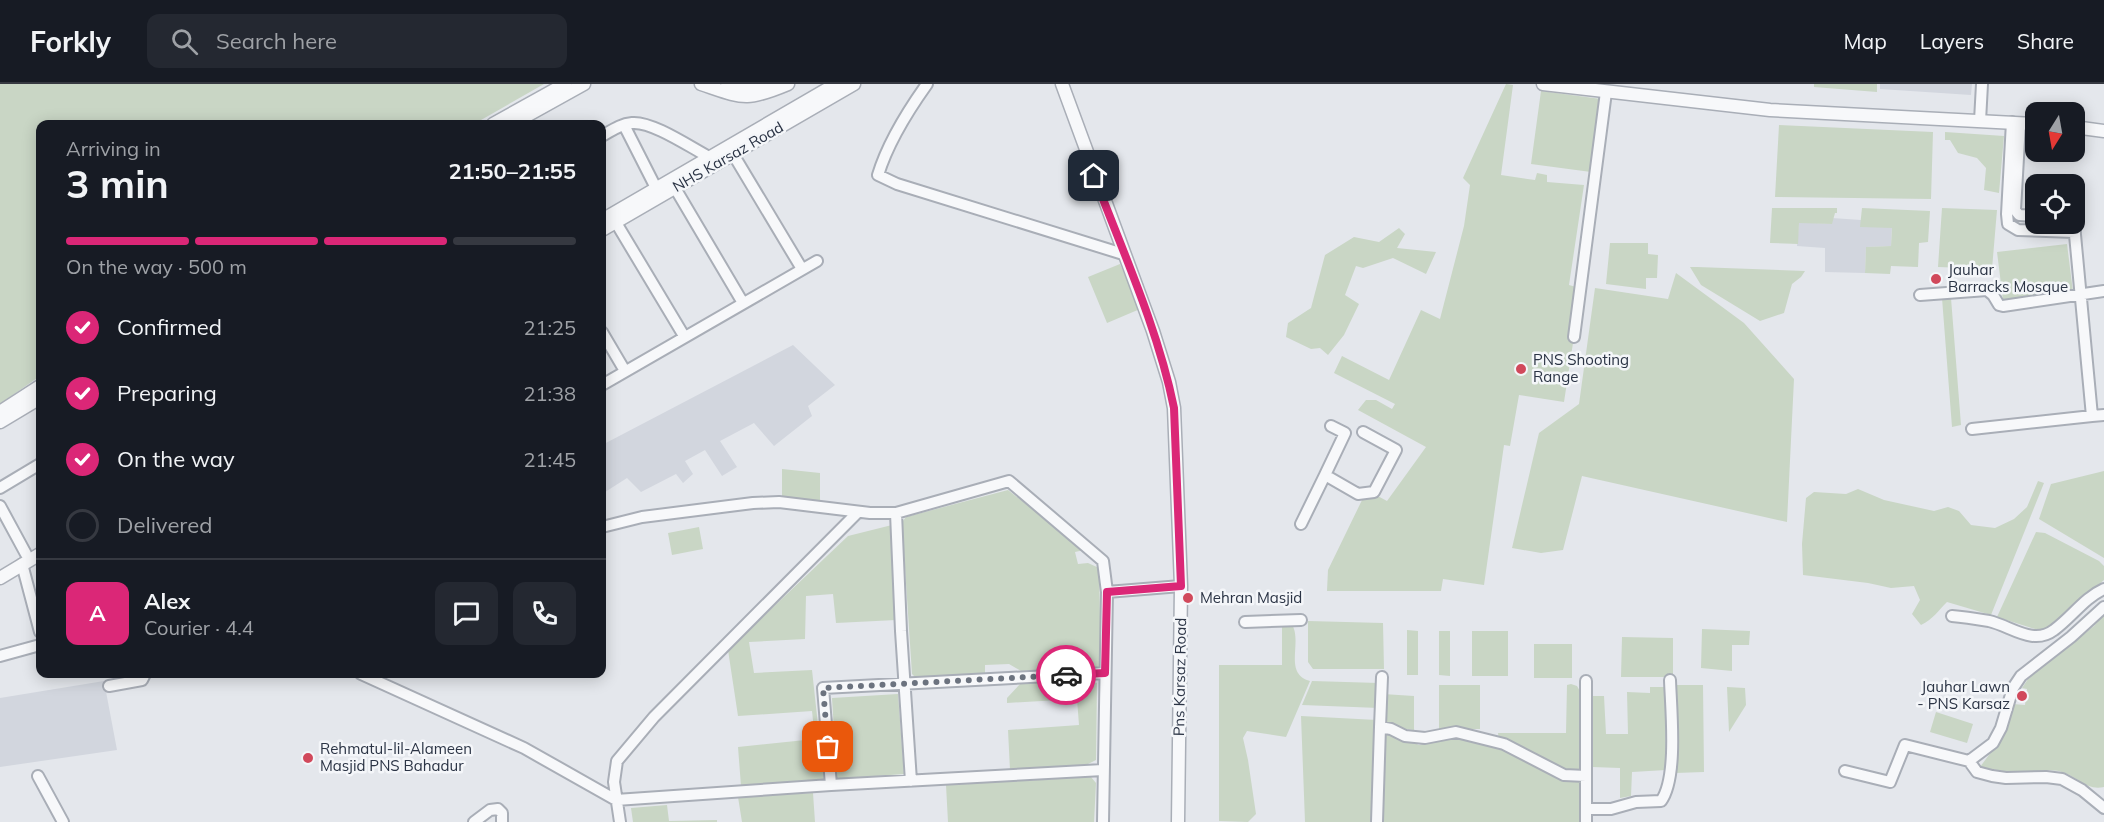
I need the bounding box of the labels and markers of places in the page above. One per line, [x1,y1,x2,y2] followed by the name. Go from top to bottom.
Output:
[1068,150,1119,201] pin
[1948,260,2068,296] place label: Jauhar Barracks Mosque
[1929,272,1943,286] marker: Jauhar Barracks Mosque
[1533,350,1629,386] place label: PNS Shooting Range
[1514,362,1528,376] marker: PNS Shooting Range
[1200,588,1302,607] place label: Mehran Masjid
[1181,591,1195,605] marker: Mehran Masjid
[1917,677,2010,713] place label: Jauhar Lawn - PNS Karsaz
[2015,689,2029,703] marker: Jauhar Lawn - PNS Karsaz
[802,721,853,772] pin
[320,739,472,775] place label: Rehmatul-lil-Alameen Masjid PNS Bahadur
[301,751,315,765] marker: Rehmatul-lil-Alameen Masjid PNS Bahadur

